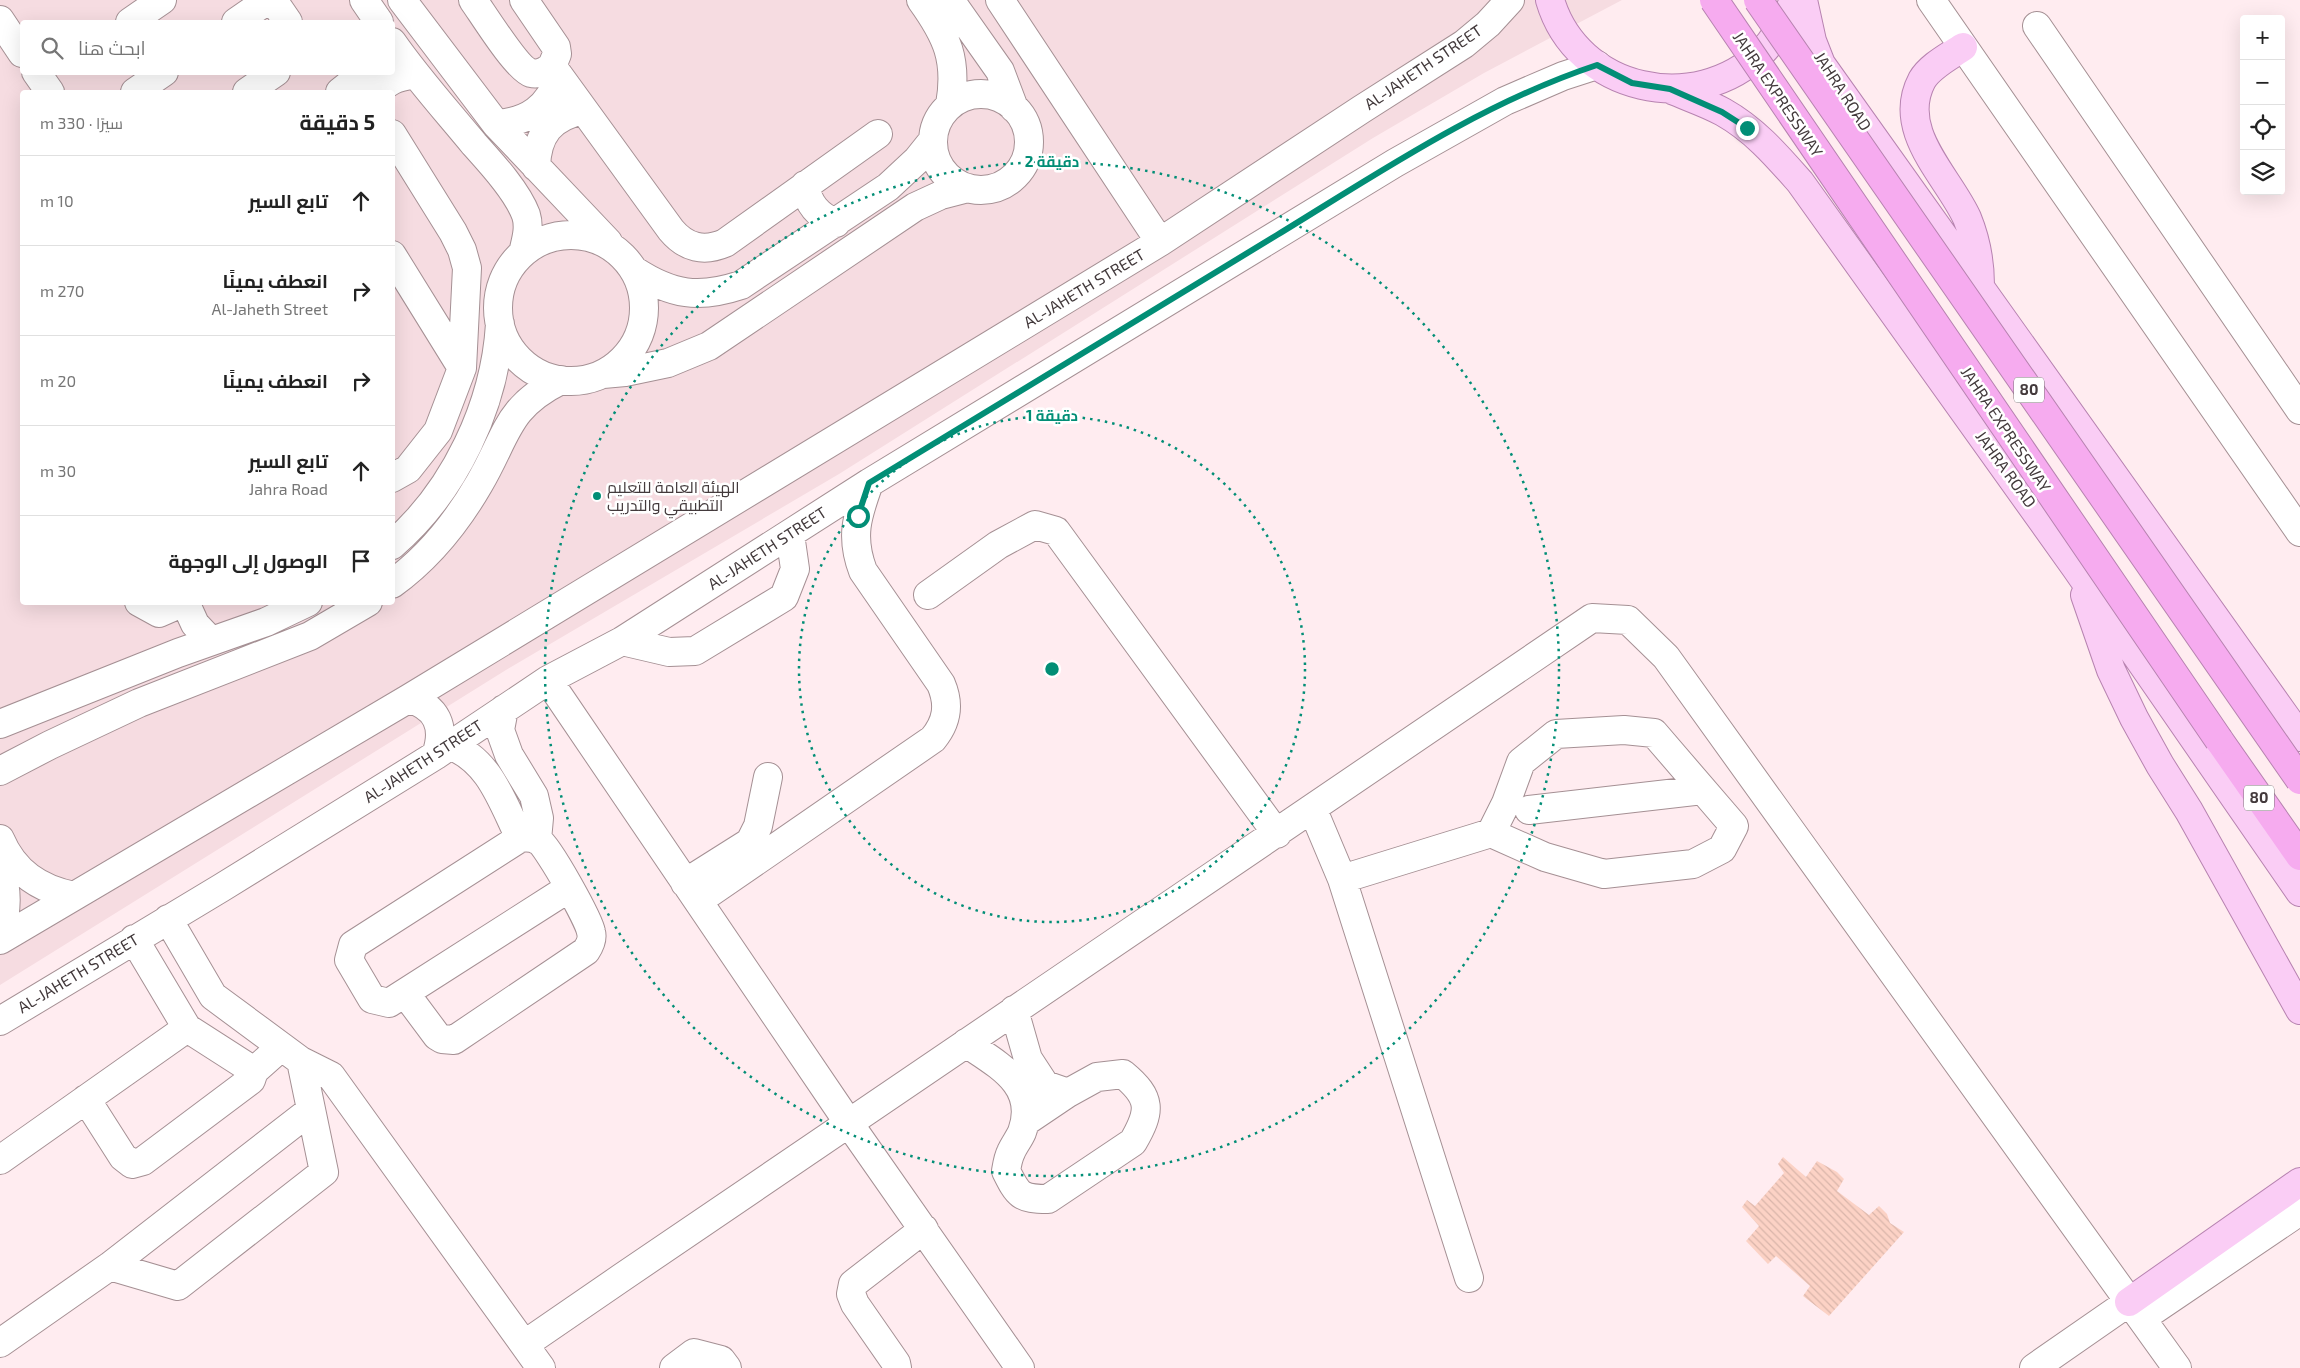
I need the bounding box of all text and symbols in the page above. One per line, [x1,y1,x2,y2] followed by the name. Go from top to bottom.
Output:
[2240,15,2285,195] map controls
[2240,15,2285,60] button: +
[20,20,395,75] search box
[1360,20,1485,113] street label: AL-JAHETH STREET
[1729,27,1827,160] street label: JAHRA EXPRESSWAY
[38,34,66,62] icon: search
[78,36,146,59] text: ابحث هنا
[1811,48,1876,134] street label: JAHRA ROAD
[2240,60,2285,105] button: −
[2240,105,2285,150] button: locate
[300,109,375,134] text: 5 دقيقة
[40,113,123,132] text: سيرًا · 330 m
[1736,117,1759,140] route end
[2240,150,2285,195] button: layers
[1025,152,1079,170] text: 2 دقيقة
[347,187,375,215] icon: ahead
[248,189,328,212] text: تابع السير
[40,191,74,210] text: 10 m
[1020,244,1148,331] street label: AL-JAHETH STREET
[223,269,328,292] text: انعطف يمينًا
[347,277,375,305] icon: right
[40,281,84,300] text: 270 m
[212,299,328,318] text: Al-Jaheth Street
[1957,362,2055,495] street label: JAHRA EXPRESSWAY
[347,367,375,395] icon: right
[223,369,328,392] text: انعطف يمينًا
[40,371,76,390] text: 20 m
[2014,378,2044,402] road number: 80
[1026,406,1078,424] text: 1 دقيقة
[1972,427,2041,511] street label: JAHRA ROAD
[248,449,328,472] text: تابع السير
[347,457,375,485] icon: ahead
[40,461,76,480] text: 30 m
[607,477,740,519] place label: الهيئة العامة للتعليم التطبيقي والتدريب
[249,479,328,498] text: Jahra Road
[591,490,603,502] marker: الهيئة العامة للتعليم التطبيقي والتدريب
[704,502,830,593] street label: AL-JAHETH STREET
[847,505,870,528] route start
[347,547,375,575] icon: arrive
[168,549,328,572] text: الوصول إلى الوجهة
[1043,660,1061,678] centre of rings
[360,715,486,806] street label: AL-JAHETH STREET
[2244,786,2274,810] road number: 80
[14,929,142,1016] street label: AL-JAHETH STREET

